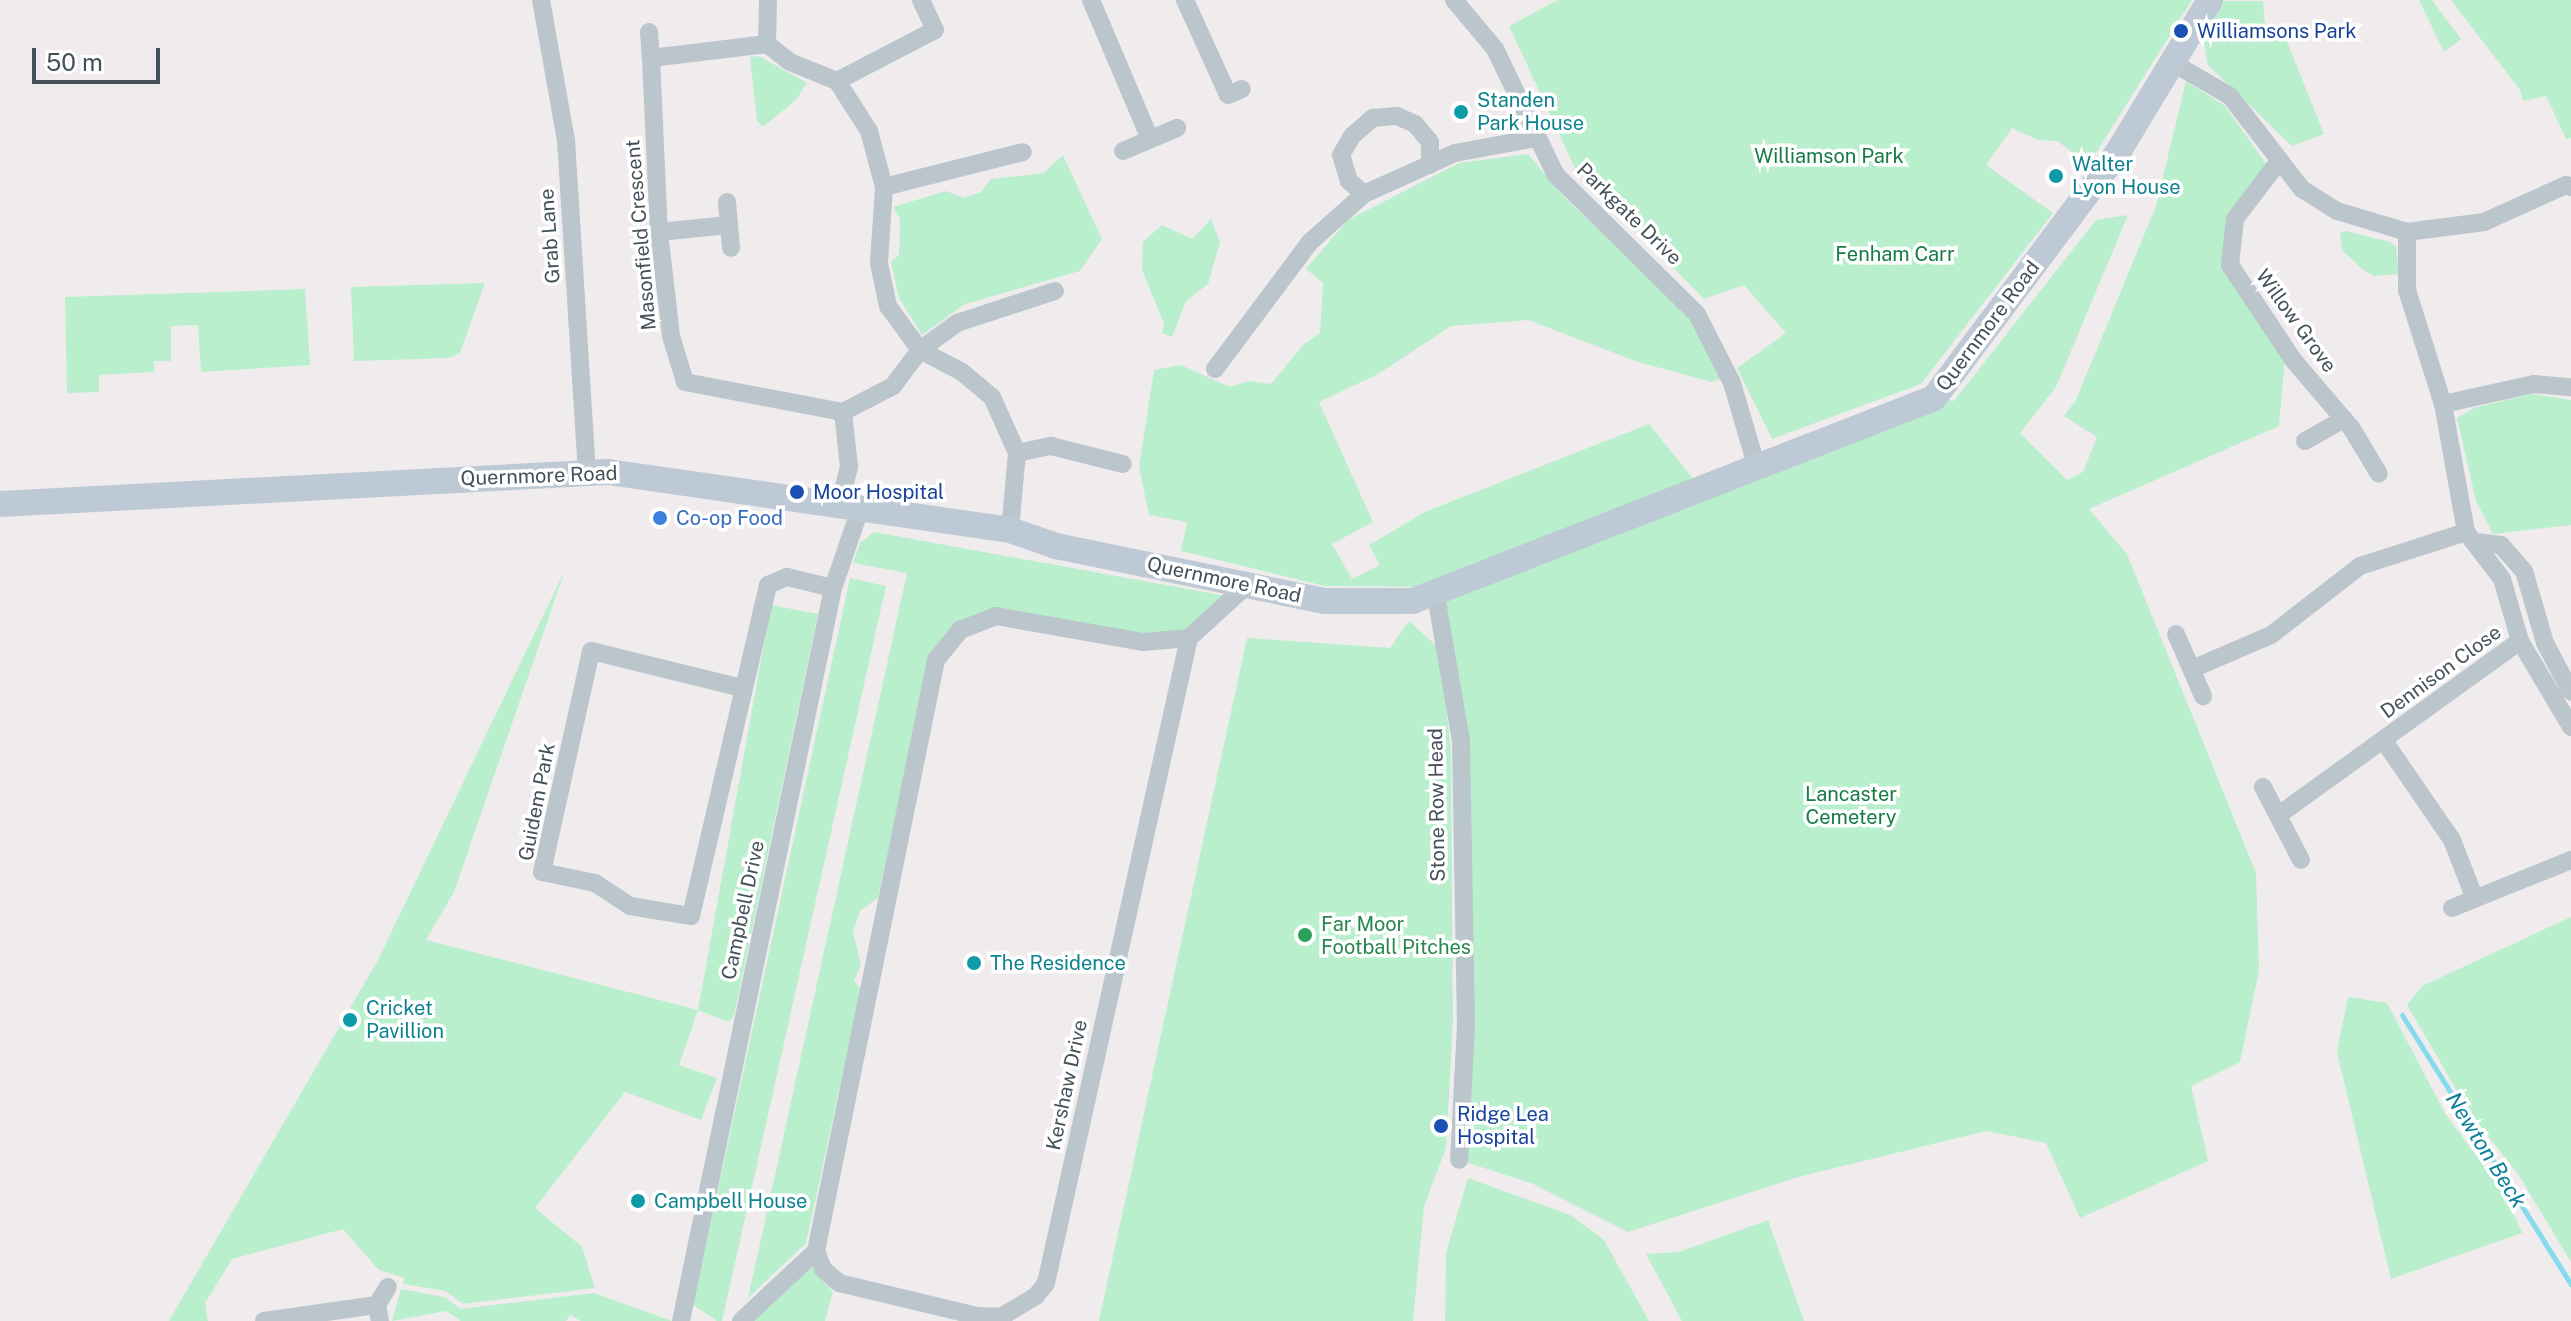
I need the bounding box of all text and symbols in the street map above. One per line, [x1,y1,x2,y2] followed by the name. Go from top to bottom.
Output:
[2197,19,2357,43] place label: Williamsons Park
[2172,22,2190,40] marker: Williamsons Park
[36,32,164,82] scale bar
[46,48,103,76] text: 50 m
[1477,88,1584,135] place label: Standen Park House
[1452,103,1470,121] marker: Standen Park House
[621,139,661,331] street label: Masonfield Crescent
[1754,144,1904,168] park label: Williamson Park
[2072,152,2181,199] place label: Walter Lyon House
[1572,158,1686,270] street label: Parkgate Drive
[2047,167,2065,185] marker: Walter Lyon House
[535,188,565,284] street label: Grab Lane
[1835,242,1955,266] park label: Fenham Carr
[1931,256,2045,396] street label: Quernmore Road
[2251,265,2341,377] street label: Willow Grove
[460,461,618,491] street label: Quernmore Road
[813,480,944,504] place label: Moor Hospital
[788,483,806,501] marker: Moor Hospital
[676,506,783,530] place label: Co-op Food
[651,509,669,527] marker: Co-op Food
[1145,552,1303,608] street label: Quernmore Road
[2376,620,2506,724] street label: Dennison Close
[1424,728,1450,882] street label: Stone Row Head
[514,741,560,863] street label: Guidem Park
[1805,782,1897,829] park label: Lancaster Cemetery
[717,838,769,982] street label: Campbell Drive
[1321,912,1471,959] place label: Far Moor Football Pitches
[1296,926,1314,944] marker: Far Moor Football Pitches
[990,951,1126,975] place label: The Residence
[965,954,983,972] marker: The Residence
[366,996,444,1043] place label: Cricket Pavillion
[341,1011,359,1029] marker: Cricket Pavillion
[1041,1018,1093,1152] street label: Kershaw Drive
[2440,1087,2532,1213] water label: Newton Beck
[1457,1102,1549,1149] place label: Ridge Lea Hospital
[1432,1117,1450,1135] marker: Ridge Lea Hospital
[654,1189,807,1213] place label: Campbell House
[629,1192,647,1210] marker: Campbell House

